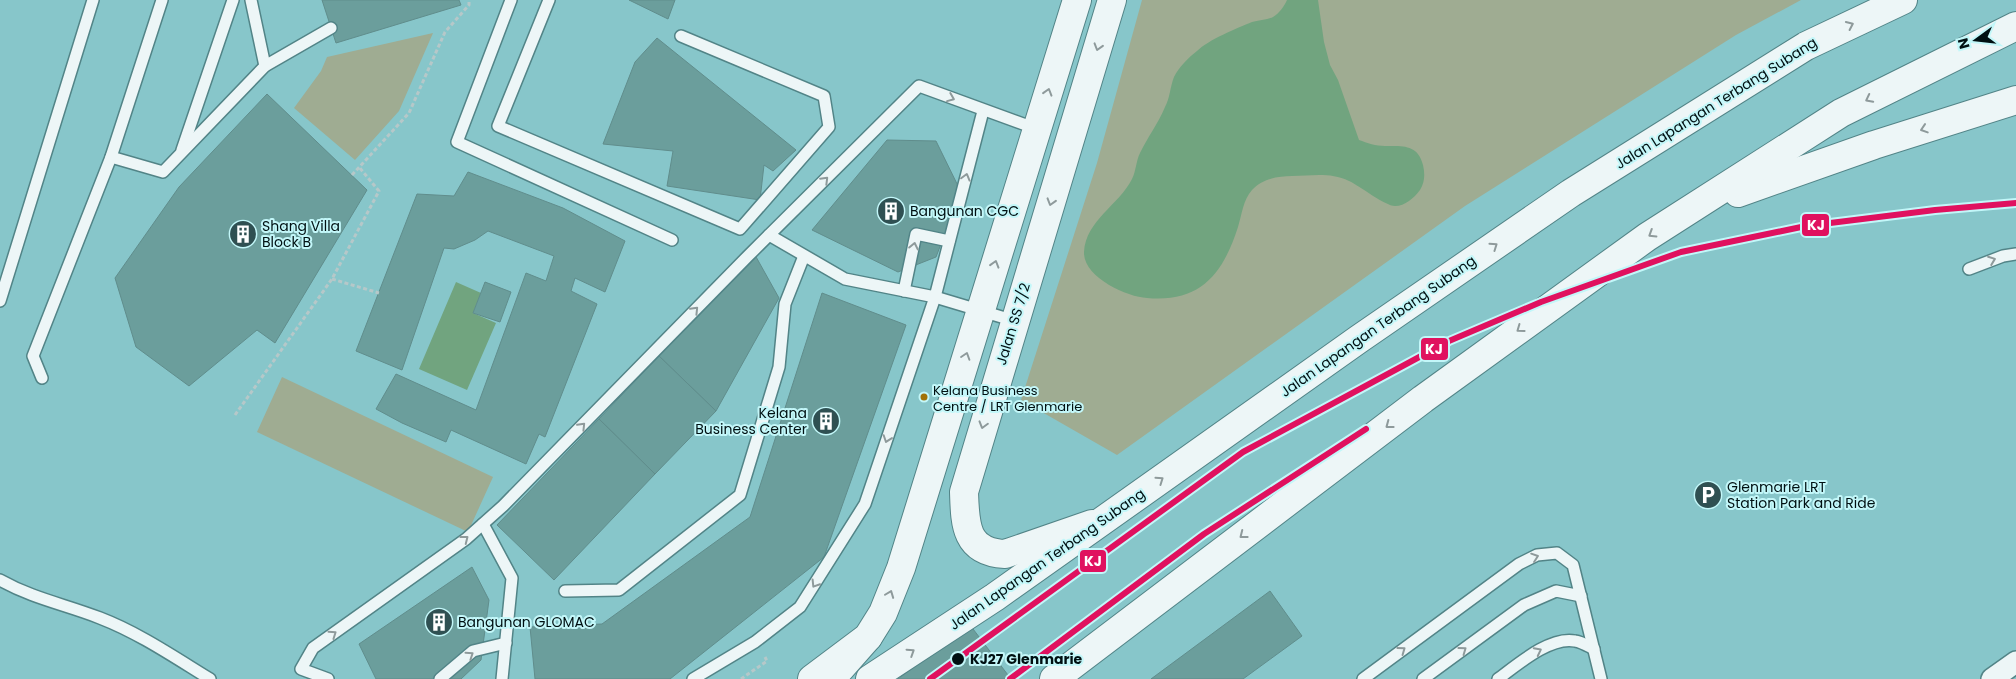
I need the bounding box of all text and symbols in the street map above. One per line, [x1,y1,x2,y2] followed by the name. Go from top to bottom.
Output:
[1951,15,2001,65] north arrow
[1845,21,1854,31] one-way arrow
[1611,32,1821,174] street label: Jalan Lapangan Terbang Subang
[1952,36,1974,51] text: N
[1094,42,1104,50] one-way arrow
[1043,88,1053,97] one-way arrow
[946,92,955,103] one-way arrow
[1865,93,1874,103] one-way arrow
[1920,123,1928,133] one-way arrow
[960,173,971,182] one-way arrow
[819,177,828,186] one-way arrow
[876,196,906,226] building icon: Bangunan CGC
[1046,197,1056,206] one-way arrow
[910,201,1019,221] place label: Bangunan CGC
[1801,213,1830,237] line badge: KJ
[1807,215,1825,235] text: KJ
[262,216,340,252] place label: Shang Villa Block B
[228,219,258,249] building icon: Shang Villa Block B
[1649,228,1658,238] one-way arrow
[908,242,919,250] one-way arrow
[1488,243,1498,252] one-way arrow
[1276,251,1480,401] street label: Jalan Lapangan Terbang Subang
[1987,256,1996,266] one-way arrow
[989,260,999,269] one-way arrow
[991,280,1035,368] street label: Jalan SS 7/2
[689,307,698,316] one-way arrow
[1516,323,1526,332] one-way arrow
[1420,337,1449,361] line badge: KJ
[1425,339,1443,359] text: KJ
[960,352,970,361] one-way arrow
[933,381,1082,416] place label: Kelana Business Centre / LRT Glenmarie
[919,392,929,402] marker: Kelana Business Centre / LRT Glenmarie
[695,403,807,439] place label: Kelana Business Center
[811,406,841,436] building icon: Kelana Business Center
[1386,419,1395,427] one-way arrow
[979,420,989,428] one-way arrow
[576,423,585,432] one-way arrow
[883,435,893,443] one-way arrow
[1154,477,1164,486] one-way arrow
[1727,477,1876,513] place label: Glenmarie LRT Station Park and Ride
[1693,480,1723,510] parking icon: Glenmarie LRT Station Park and Ride
[945,484,1149,634] street label: Jalan Lapangan Terbang Subang
[1239,529,1249,538] one-way arrow
[459,537,468,545] one-way arrow
[1079,549,1107,573] line badge: KJ
[1084,551,1102,571] text: KJ
[1530,553,1539,563] one-way arrow
[812,578,821,587] one-way arrow
[884,590,895,599] one-way arrow
[424,607,454,637] building icon: Bangunan GLOMAC
[458,612,595,632] place label: Bangunan GLOMAC
[327,631,337,640] one-way arrow
[1396,647,1406,656] one-way arrow
[1457,647,1467,656] one-way arrow
[1533,647,1542,657] one-way arrow
[905,649,914,659] one-way arrow
[970,649,1083,669] place label: KJ27 Glenmarie
[950,651,966,667] marker: KJ27 Glenmarie
[464,652,474,661] one-way arrow

